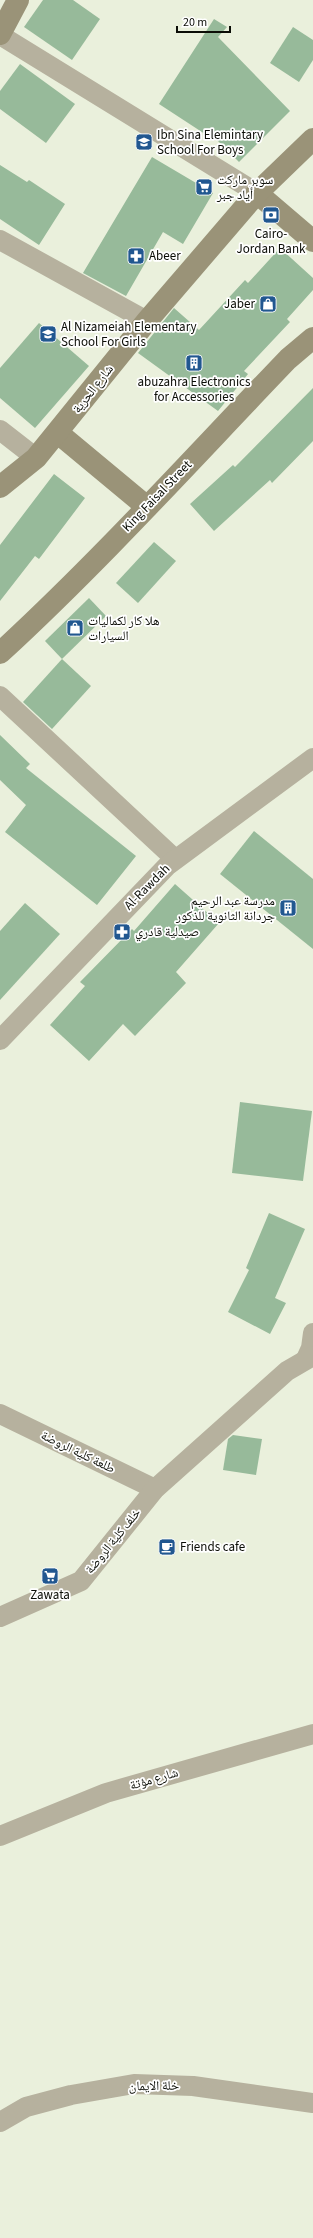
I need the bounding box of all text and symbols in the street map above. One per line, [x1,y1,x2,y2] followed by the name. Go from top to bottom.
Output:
[177,8,230,34] scale bar
[183,14,207,31] text: 20 m
[157,126,263,159] place label: Ibn Sina Elemintary School For Boys
[134,132,154,152] school or university icon: Ibn Sina Elemintary School For Boys
[216,171,273,204] place label: سوبر ماركت أياد جبر
[194,177,214,197] supermarket icon: سوبر ماركت أياد جبر
[261,205,281,225] bank icon: Cairo- Jordan Bank
[237,225,306,258] place label: Cairo- Jordan Bank
[126,246,146,266] pharmacy icon: Abeer
[149,247,181,265] place label: Abeer
[258,294,278,314] shop icon: Jaber
[224,295,255,313] place label: Jaber
[61,318,197,351] place label: Al Nizameiah Elementary School For Girls
[38,324,58,344] school or university icon: Al Nizameiah Elementary School For Girls
[184,353,204,373] building icon: abuzahra Electronics for Accessories
[68,361,118,417] street label: شارع الحرية
[138,373,251,406] place label: abuzahra Electronics for Accessories
[118,456,196,536] street label: King Faisal Street
[88,612,160,645] place label: هلا كار لكماليات السيارات
[65,618,85,638] shop icon: هلا كار لكماليات السيارات
[120,860,174,914] street label: Al-Rawdah
[175,892,275,925] place label: مدرسة عبد الرحيم جردانة الثانوية للذكور
[278,898,298,918] building icon: مدرسة عبد الرحيم جردانة الثانوية للذكور
[112,922,132,942] pharmacy icon: صيدلية قادري
[135,923,199,942] place label: صيدلية قادري
[38,1426,118,1478] street label: طلعة كلية الروضة
[81,1504,145,1578] street label: خلف كلية الروضة
[157,1537,177,1557] cafe icon: Friends cafe
[180,1538,245,1556] place label: Friends cafe
[40,1566,60,1586] supermarket icon: Zawata
[30,1586,70,1604] place label: Zawata
[128,1764,180,1794] street label: شارع مؤتة
[129,2077,179,2095] street label: خلة الايمان

